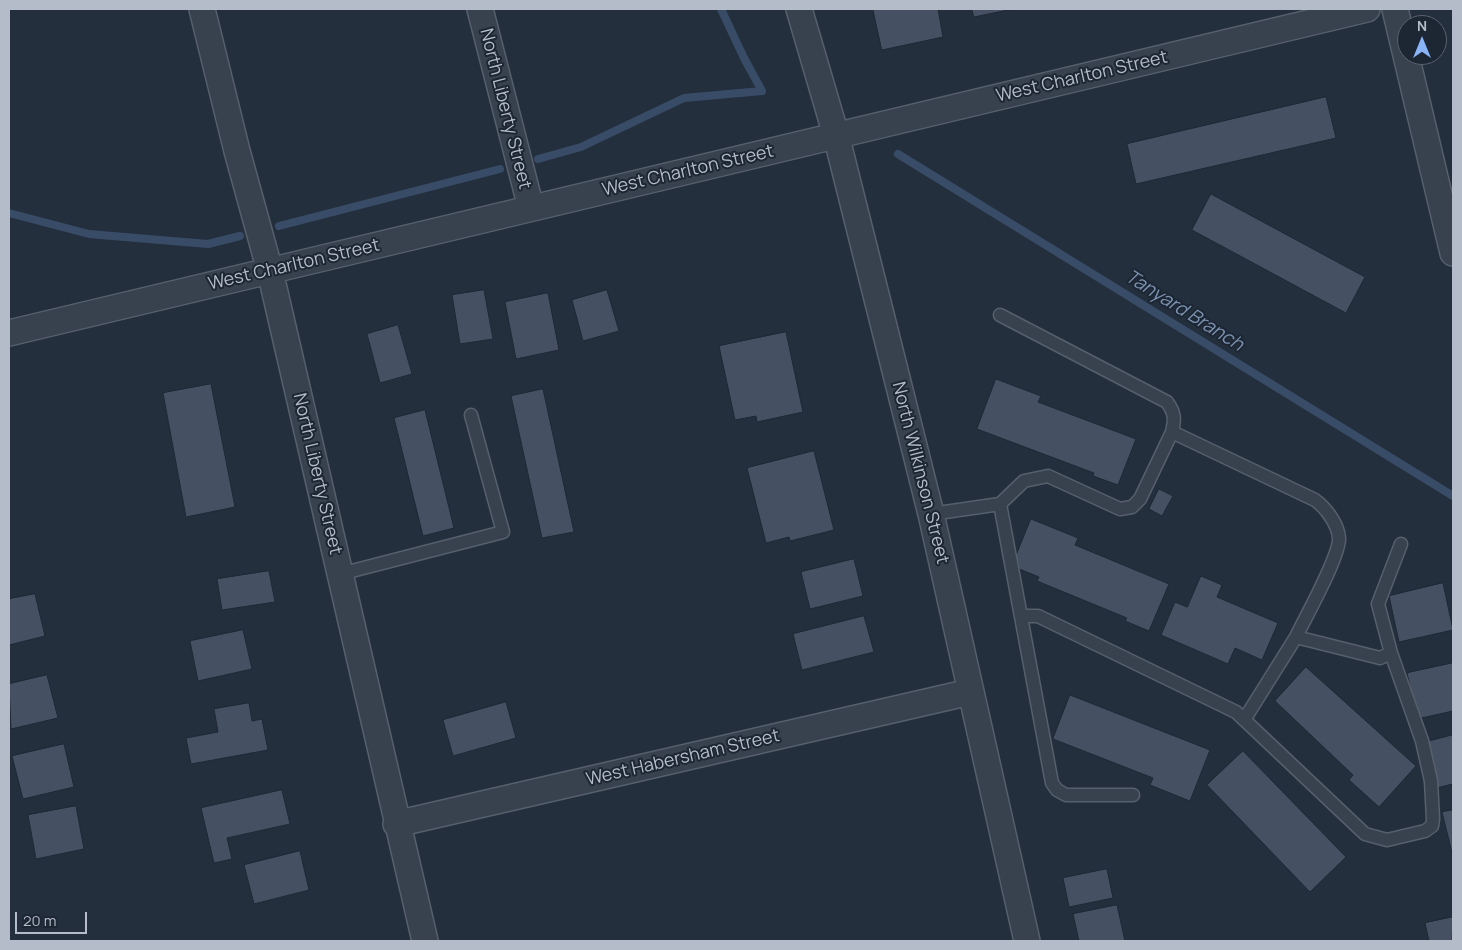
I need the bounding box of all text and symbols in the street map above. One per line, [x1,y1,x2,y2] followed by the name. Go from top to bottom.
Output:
[1397,15,1447,65] north arrow
[1417,16,1427,35] text: N
[475,26,535,192] street label: North Liberty Street
[994,47,1170,107] street label: West Charlton Street
[600,141,776,201] street label: West Charlton Street
[206,235,382,295] street label: West Charlton Street
[1121,266,1247,356] water label: Tanyard Branch
[887,380,953,566] street label: North Wilkinson Street
[288,391,346,557] street label: North Liberty Street
[584,725,782,791] street label: West Habersham Street
[18,902,90,934] scale bar
[23,910,56,931] text: 20 m

